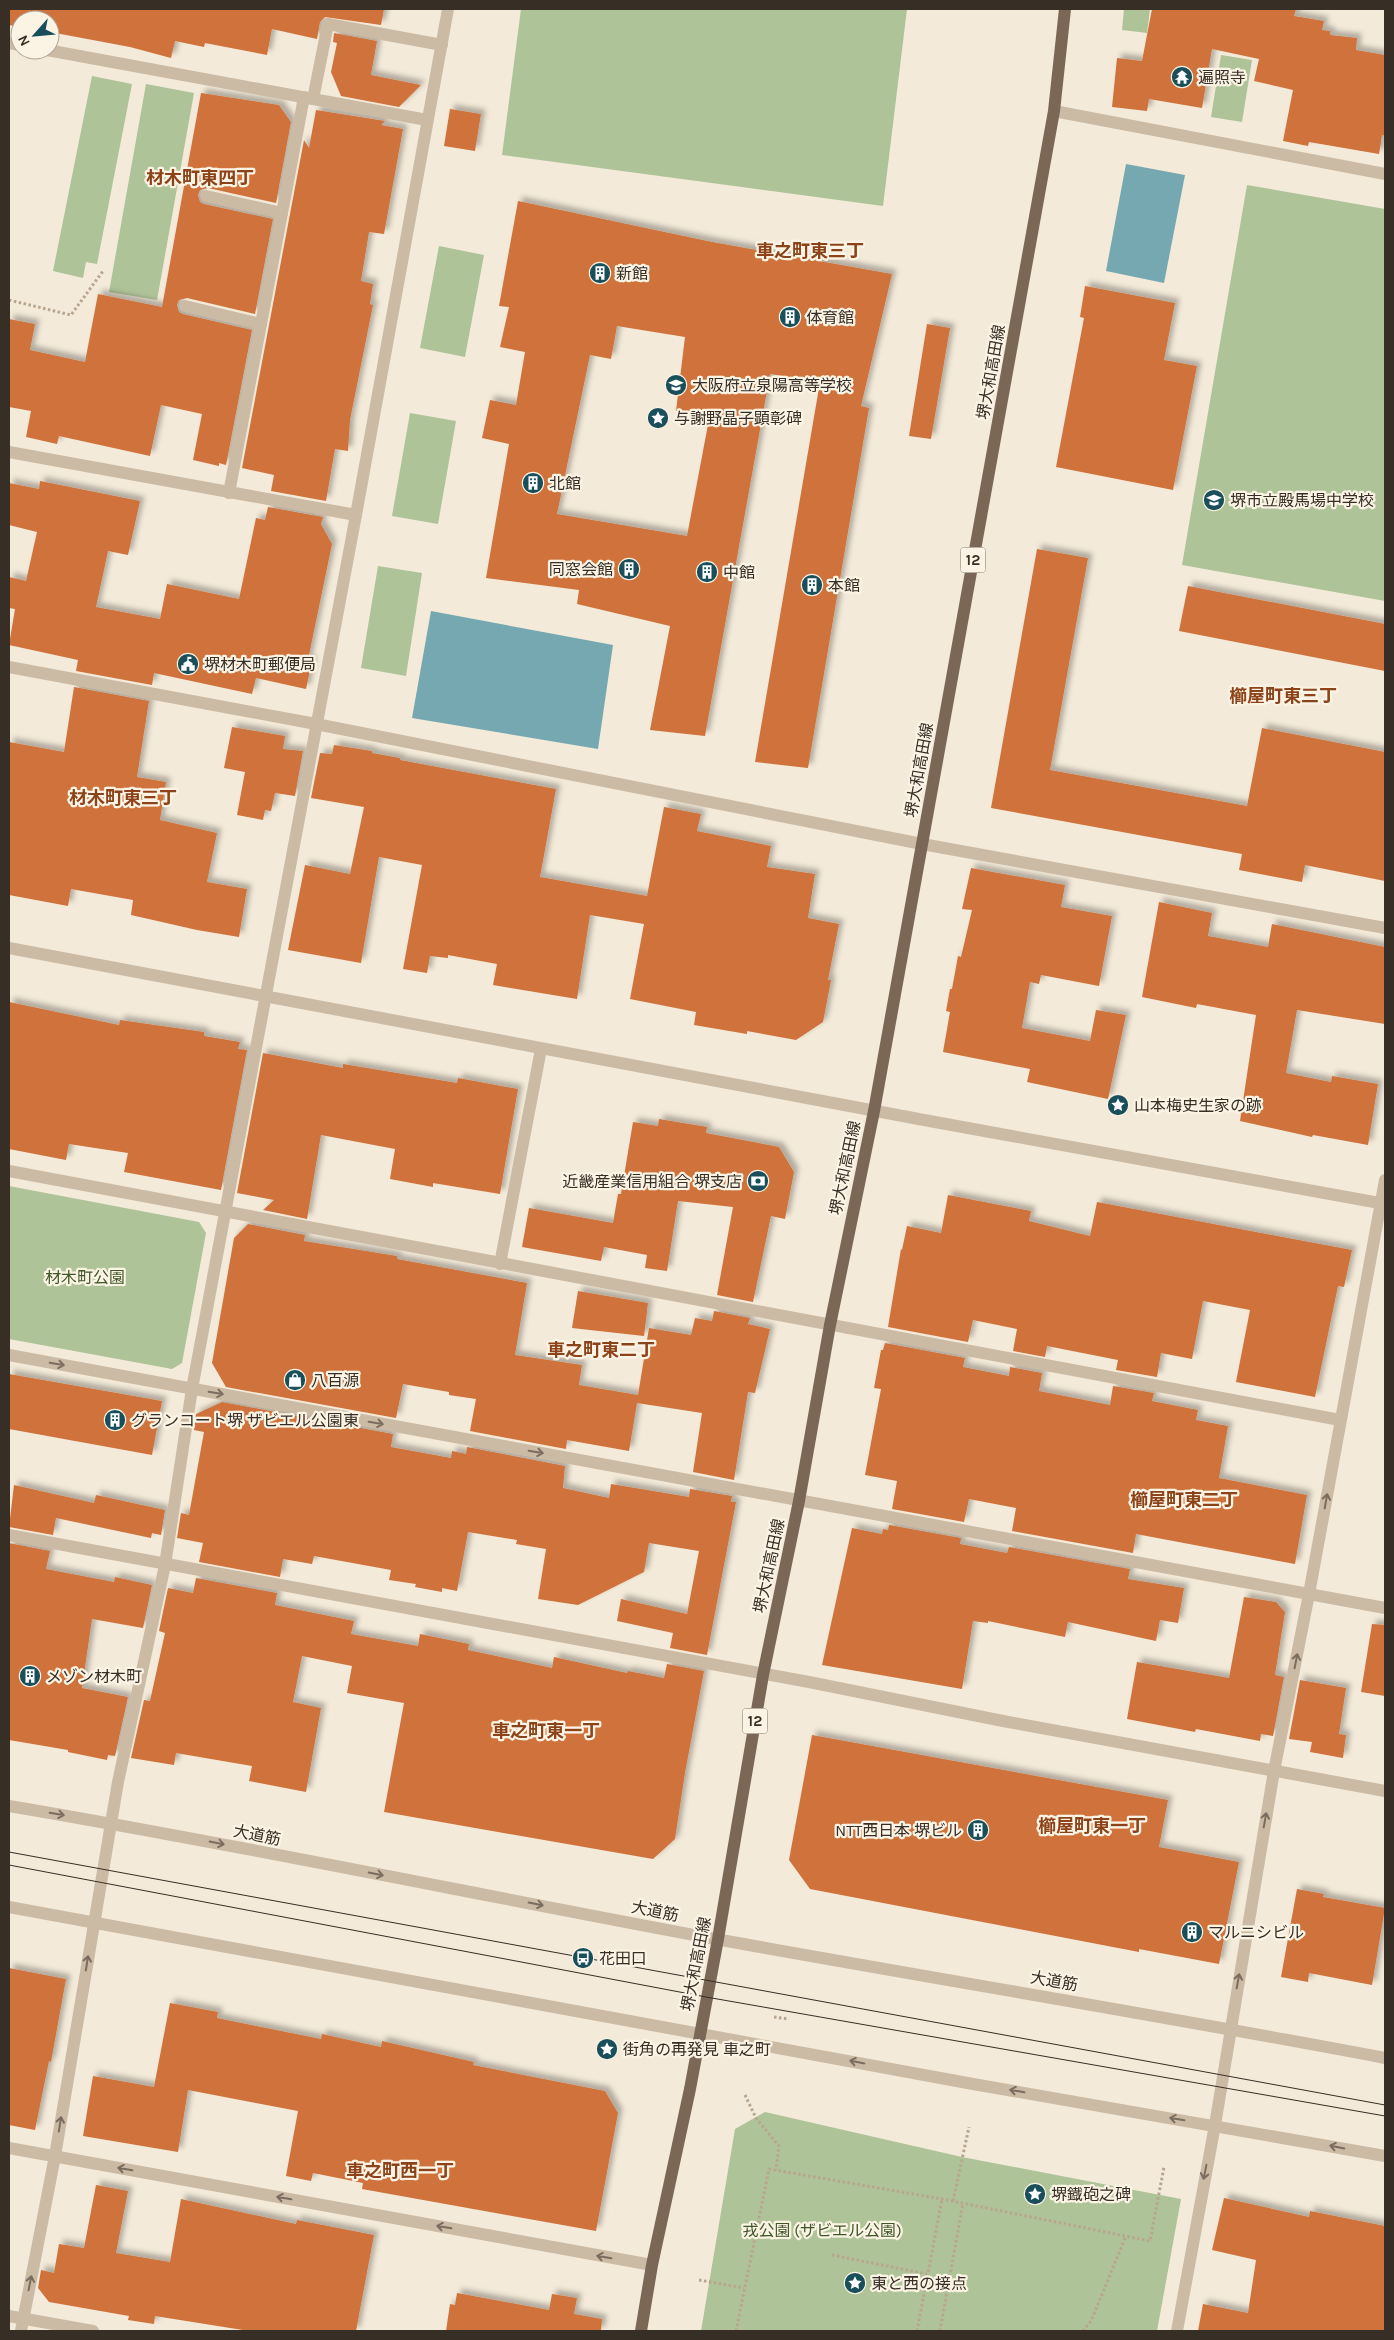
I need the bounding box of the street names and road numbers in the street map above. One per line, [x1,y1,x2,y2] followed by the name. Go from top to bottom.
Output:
[973,323,1009,421] street label: 堺大和高田線
[960,548,986,572] road number: 12
[901,721,937,819] street label: 堺大和高田線
[826,1119,864,1217] street label: 堺大和高田線
[750,1517,788,1615] street label: 堺大和高田線
[742,1708,768,1734] road number: 12
[232,1821,282,1849] street label: 大道筋
[630,1897,680,1925] street label: 大道筋
[678,1915,714,2013] street label: 堺大和高田線
[1029,1967,1079,1995] street label: 大道筋

